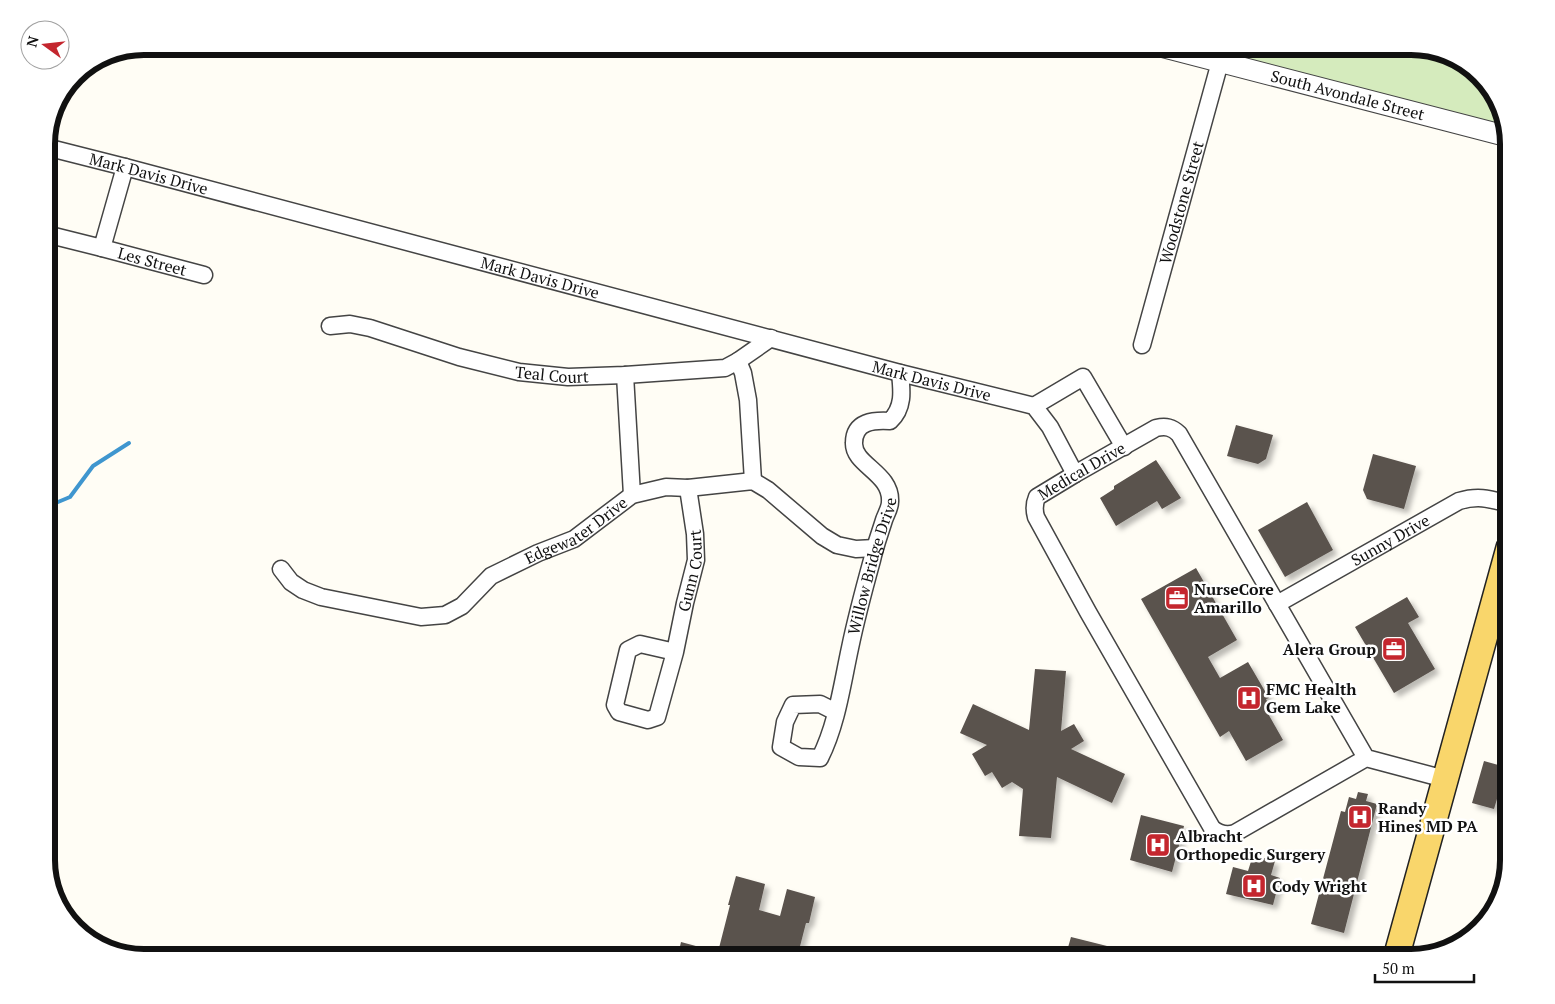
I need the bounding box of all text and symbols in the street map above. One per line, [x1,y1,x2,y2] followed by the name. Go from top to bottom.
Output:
[20,20,70,70] north arrow
[21,34,43,49] text: N
[1269,64,1427,125] street label: South Avondale Street
[1154,138,1209,266] street label: Woodstone Street
[87,147,210,200] street label: Mark Davis Drive
[115,242,189,281] street label: Les Street
[478,251,602,304] street label: Mark Davis Drive
[870,355,993,406] street label: Mark Davis Drive
[514,361,589,388] street label: Teal Court
[1033,437,1129,505] street label: Medical Drive
[521,491,632,569] street label: Edgewater Drive
[842,497,901,637] street label: Willow Bridge Drive
[1347,509,1433,571] street label: Sunny Drive
[673,528,707,614] street label: Gunn Court
[1194,578,1274,618] place label: NurseCore Amarillo
[1164,585,1190,611] office icon: NurseCore Amarillo
[1381,636,1407,662] office icon: Alera Group
[1283,638,1376,660] place label: Alera Group
[1266,678,1357,718] place label: FMC Health Gem Lake
[1236,685,1262,711] hospital icon: FMC Health Gem Lake
[1378,797,1478,837] place label: Randy Hines MD PA
[1347,804,1373,830] hospital icon: Randy Hines MD PA
[1176,825,1326,865] place label: Albracht Orthopedic Surgery
[1145,832,1171,858] hospital icon: Albracht Orthopedic Surgery
[1241,873,1267,899] hospital icon: Cody Wright
[1272,875,1368,897] place label: Cody Wright
[1375,952,1474,984] scale bar
[1382,958,1415,978] text: 50 m

